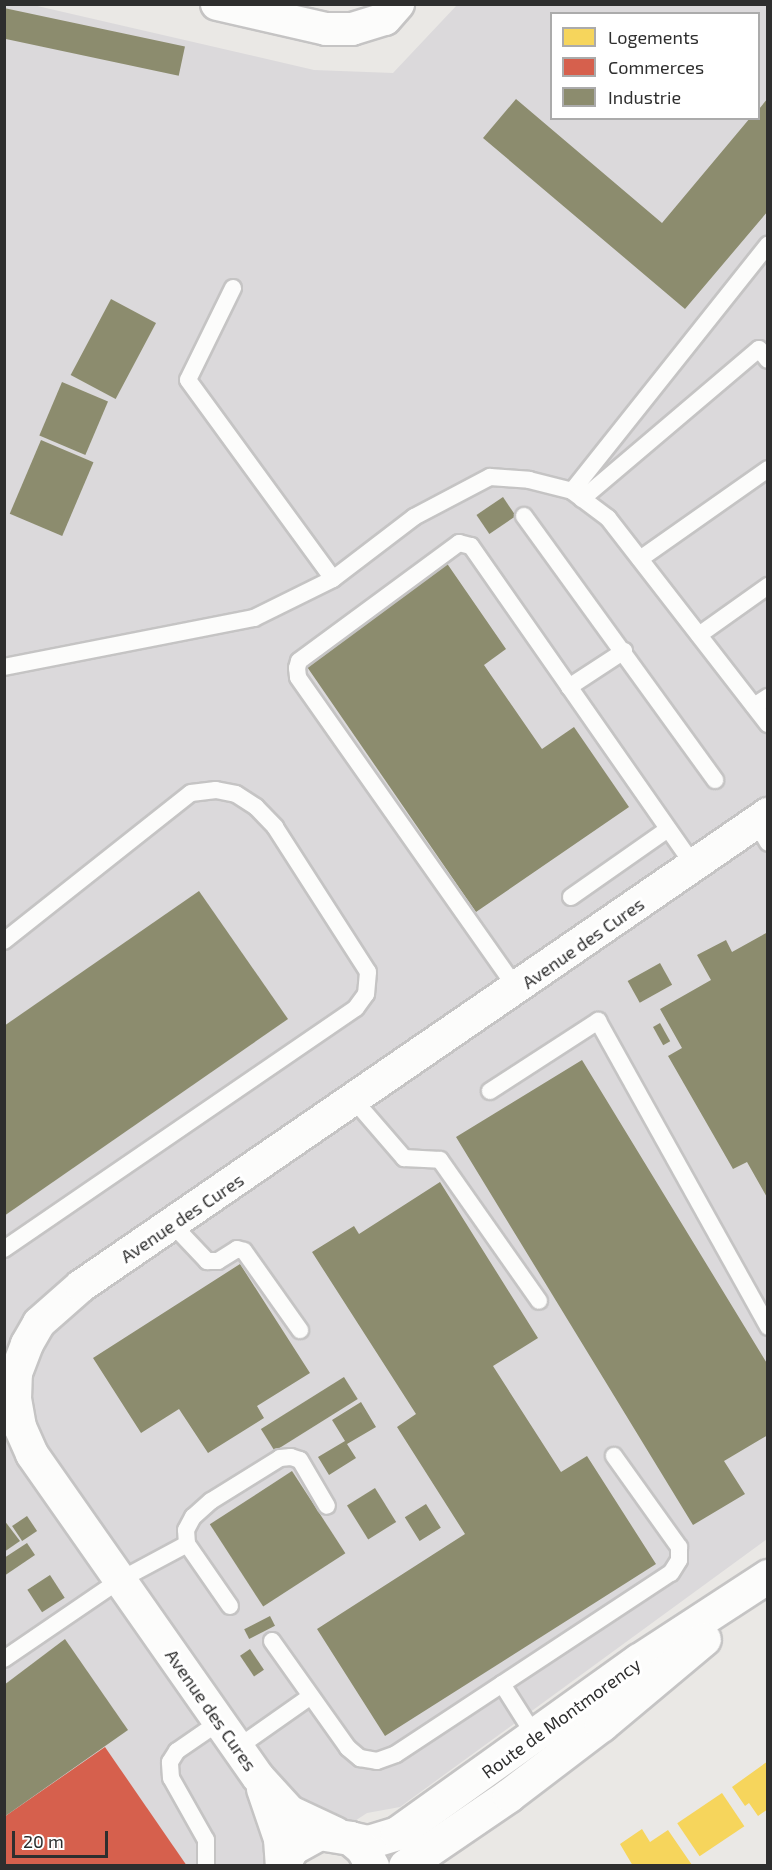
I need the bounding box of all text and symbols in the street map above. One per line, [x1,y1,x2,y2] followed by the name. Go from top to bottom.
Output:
[550,12,760,120] legend
[608,26,699,48] text: Logements
[608,56,704,78] text: Commerces
[608,86,681,108] text: Industrie
[518,893,648,993] street label: Avenue des Cures
[116,1169,248,1267] street label: Avenue des Cures
[161,1645,261,1775] street label: Avenue des Cures
[477,1653,645,1783] street label: Route de Montmorency
[15,1819,111,1857] scale bar
[23,1830,64,1852] text: 20 m

